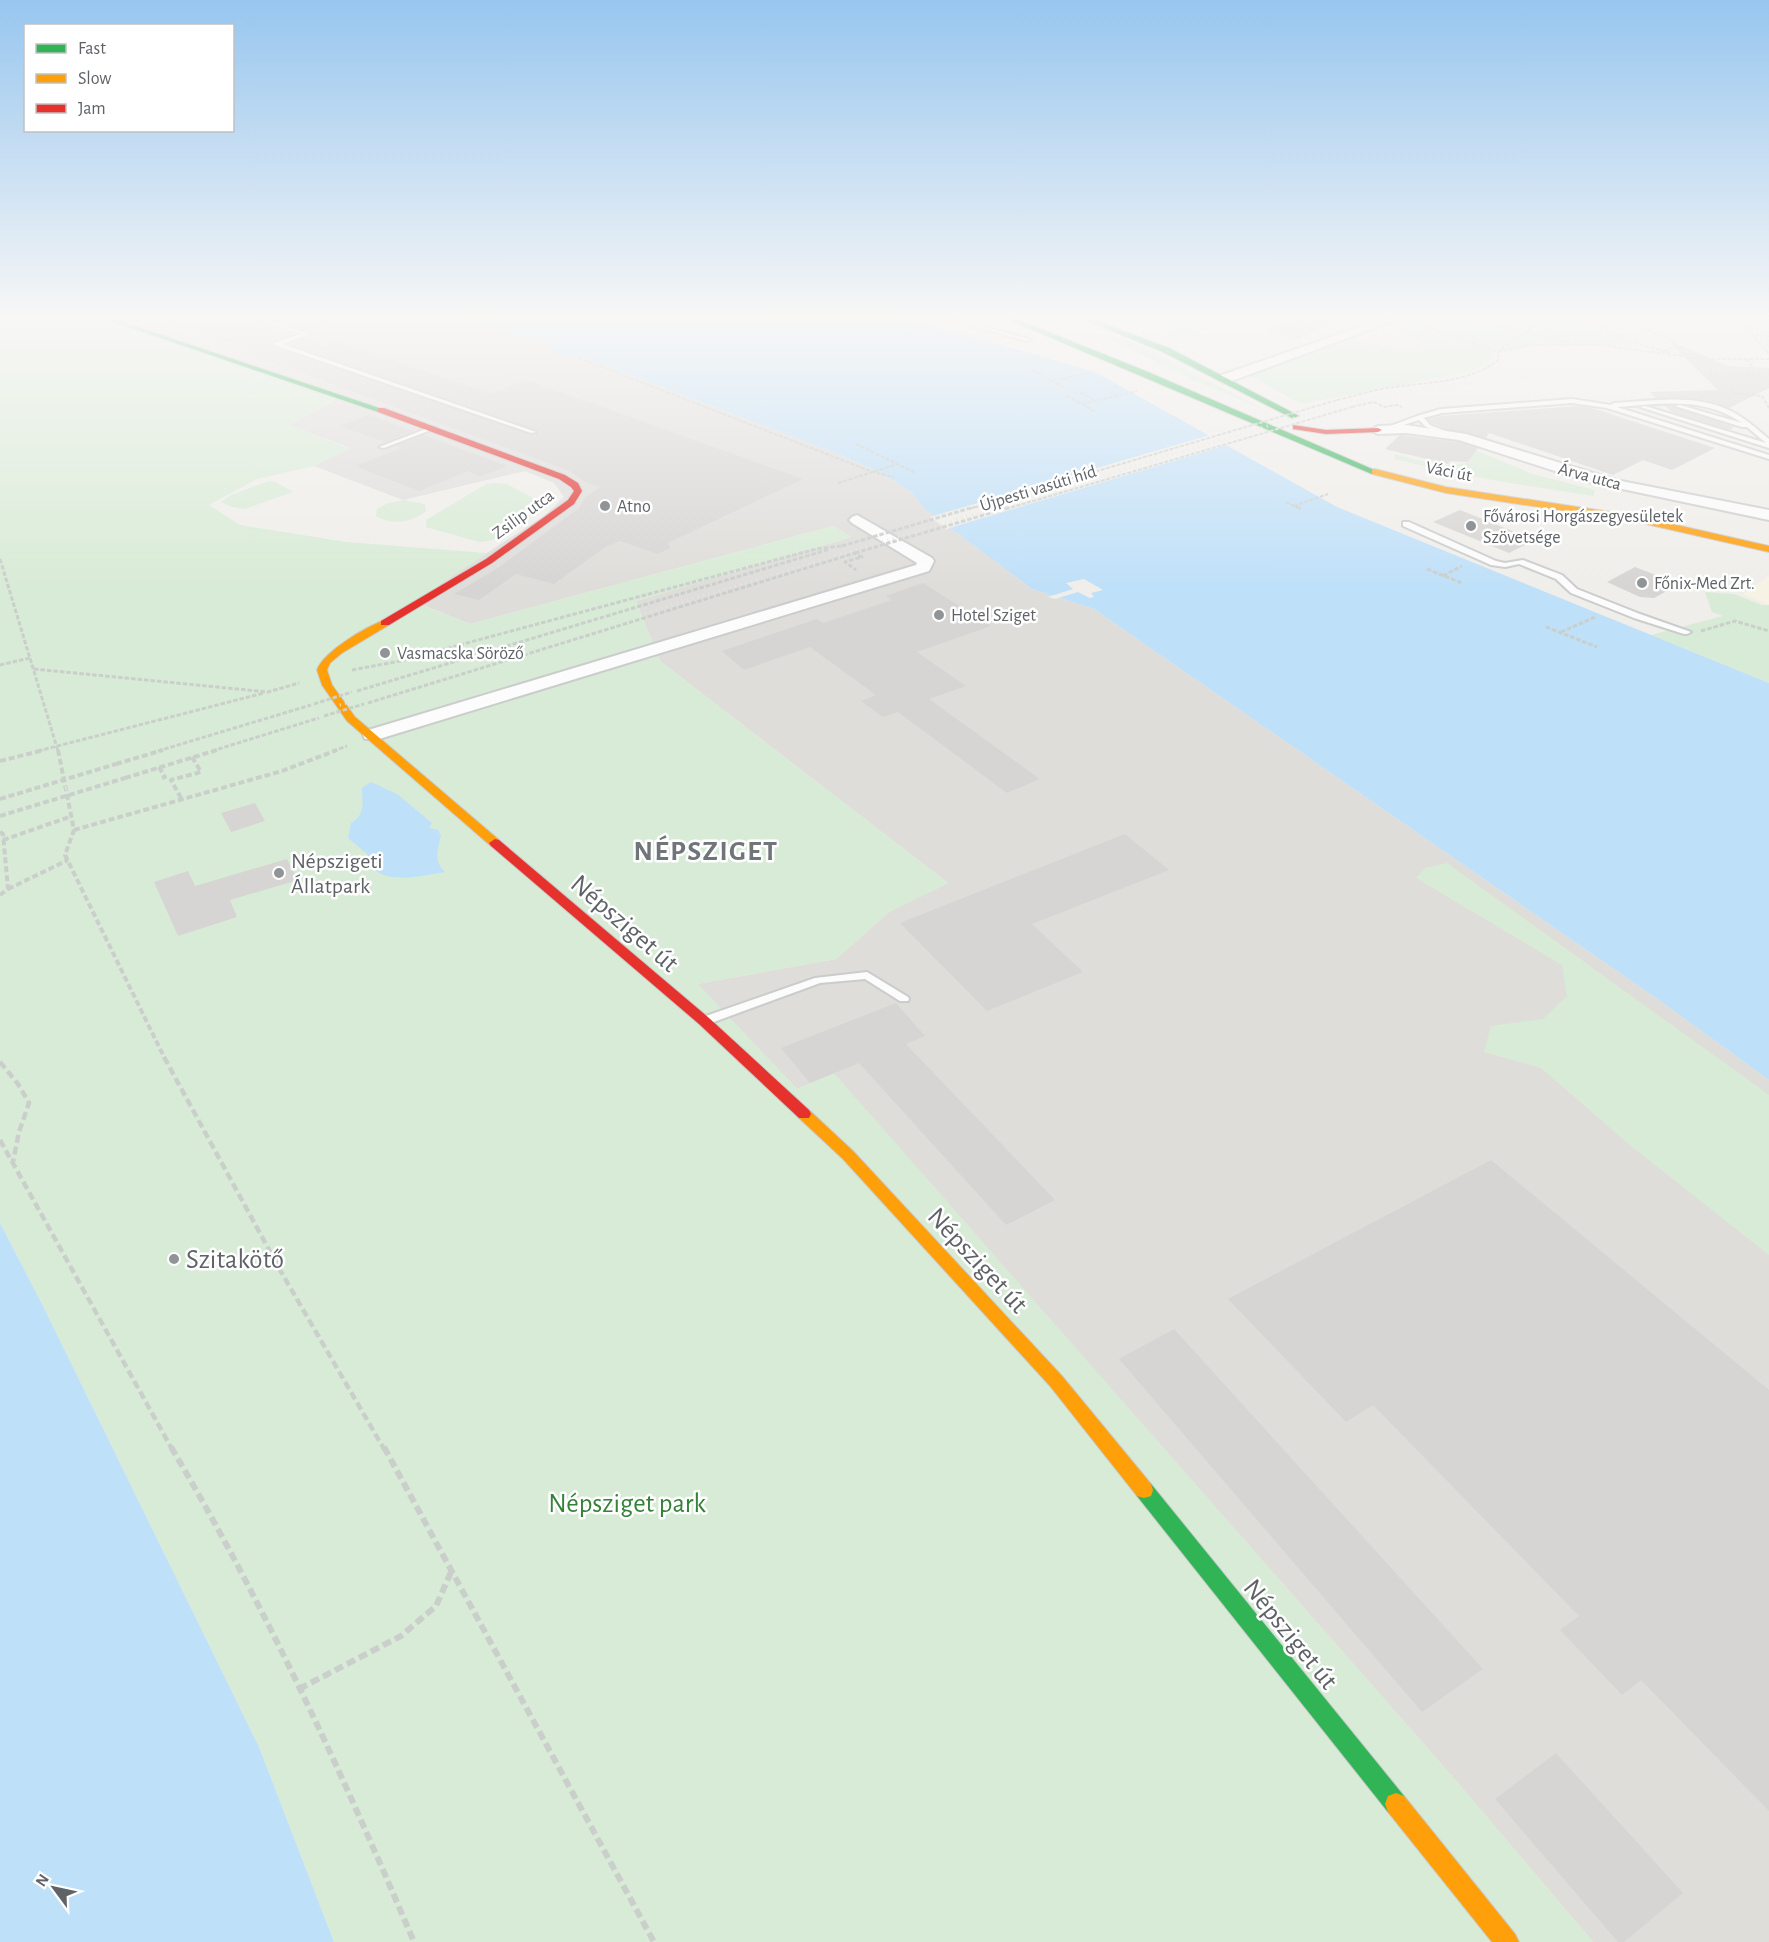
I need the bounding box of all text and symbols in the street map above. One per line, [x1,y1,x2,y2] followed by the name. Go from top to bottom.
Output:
[24,24,234,132] legend
[78,40,106,58] text: Fast
[78,70,111,88] text: Slow
[78,100,106,118] text: Jam
[1556,457,1624,494] street label: Árva utca
[1424,459,1474,485] street label: Váci út
[977,460,1099,515] street label: Újpesti vasúti híd
[489,487,558,543] street label: Zsilip utca
[617,498,651,516] place label: Atno
[598,499,612,513] marker: Atno
[1483,508,1684,547] place label: Fővárosi Horgászegyesületek Szövetsége
[1464,519,1478,533] marker: Fővárosi Horgászegyesületek Szövetsége
[1654,575,1755,593] place label: Főnix-Med Zrt.
[1635,576,1649,590] marker: Főnix-Med Zrt.
[951,607,1036,625] place label: Hotel Sziget
[932,608,946,622] marker: Hotel Sziget
[397,645,524,663] place label: Vasmacska Söröző
[378,646,392,660] marker: Vasmacska Söröző
[633,835,779,866] district label: NÉPSZIGET
[291,850,383,897] place label: Népszigeti Állatpark
[272,866,286,880] marker: Népszigeti Állatpark
[566,870,684,977] street label: Népsziget út
[922,1203,1033,1318] street label: Népsziget út
[186,1246,284,1273] place label: Szitakötő
[167,1252,181,1266] marker: Szitakötő
[548,1490,706,1517] park label: Népsziget park
[1238,1574,1343,1695] street label: Népsziget út
[24,1858,84,1918] north arrow
[33,1871,52,1889] text: N

